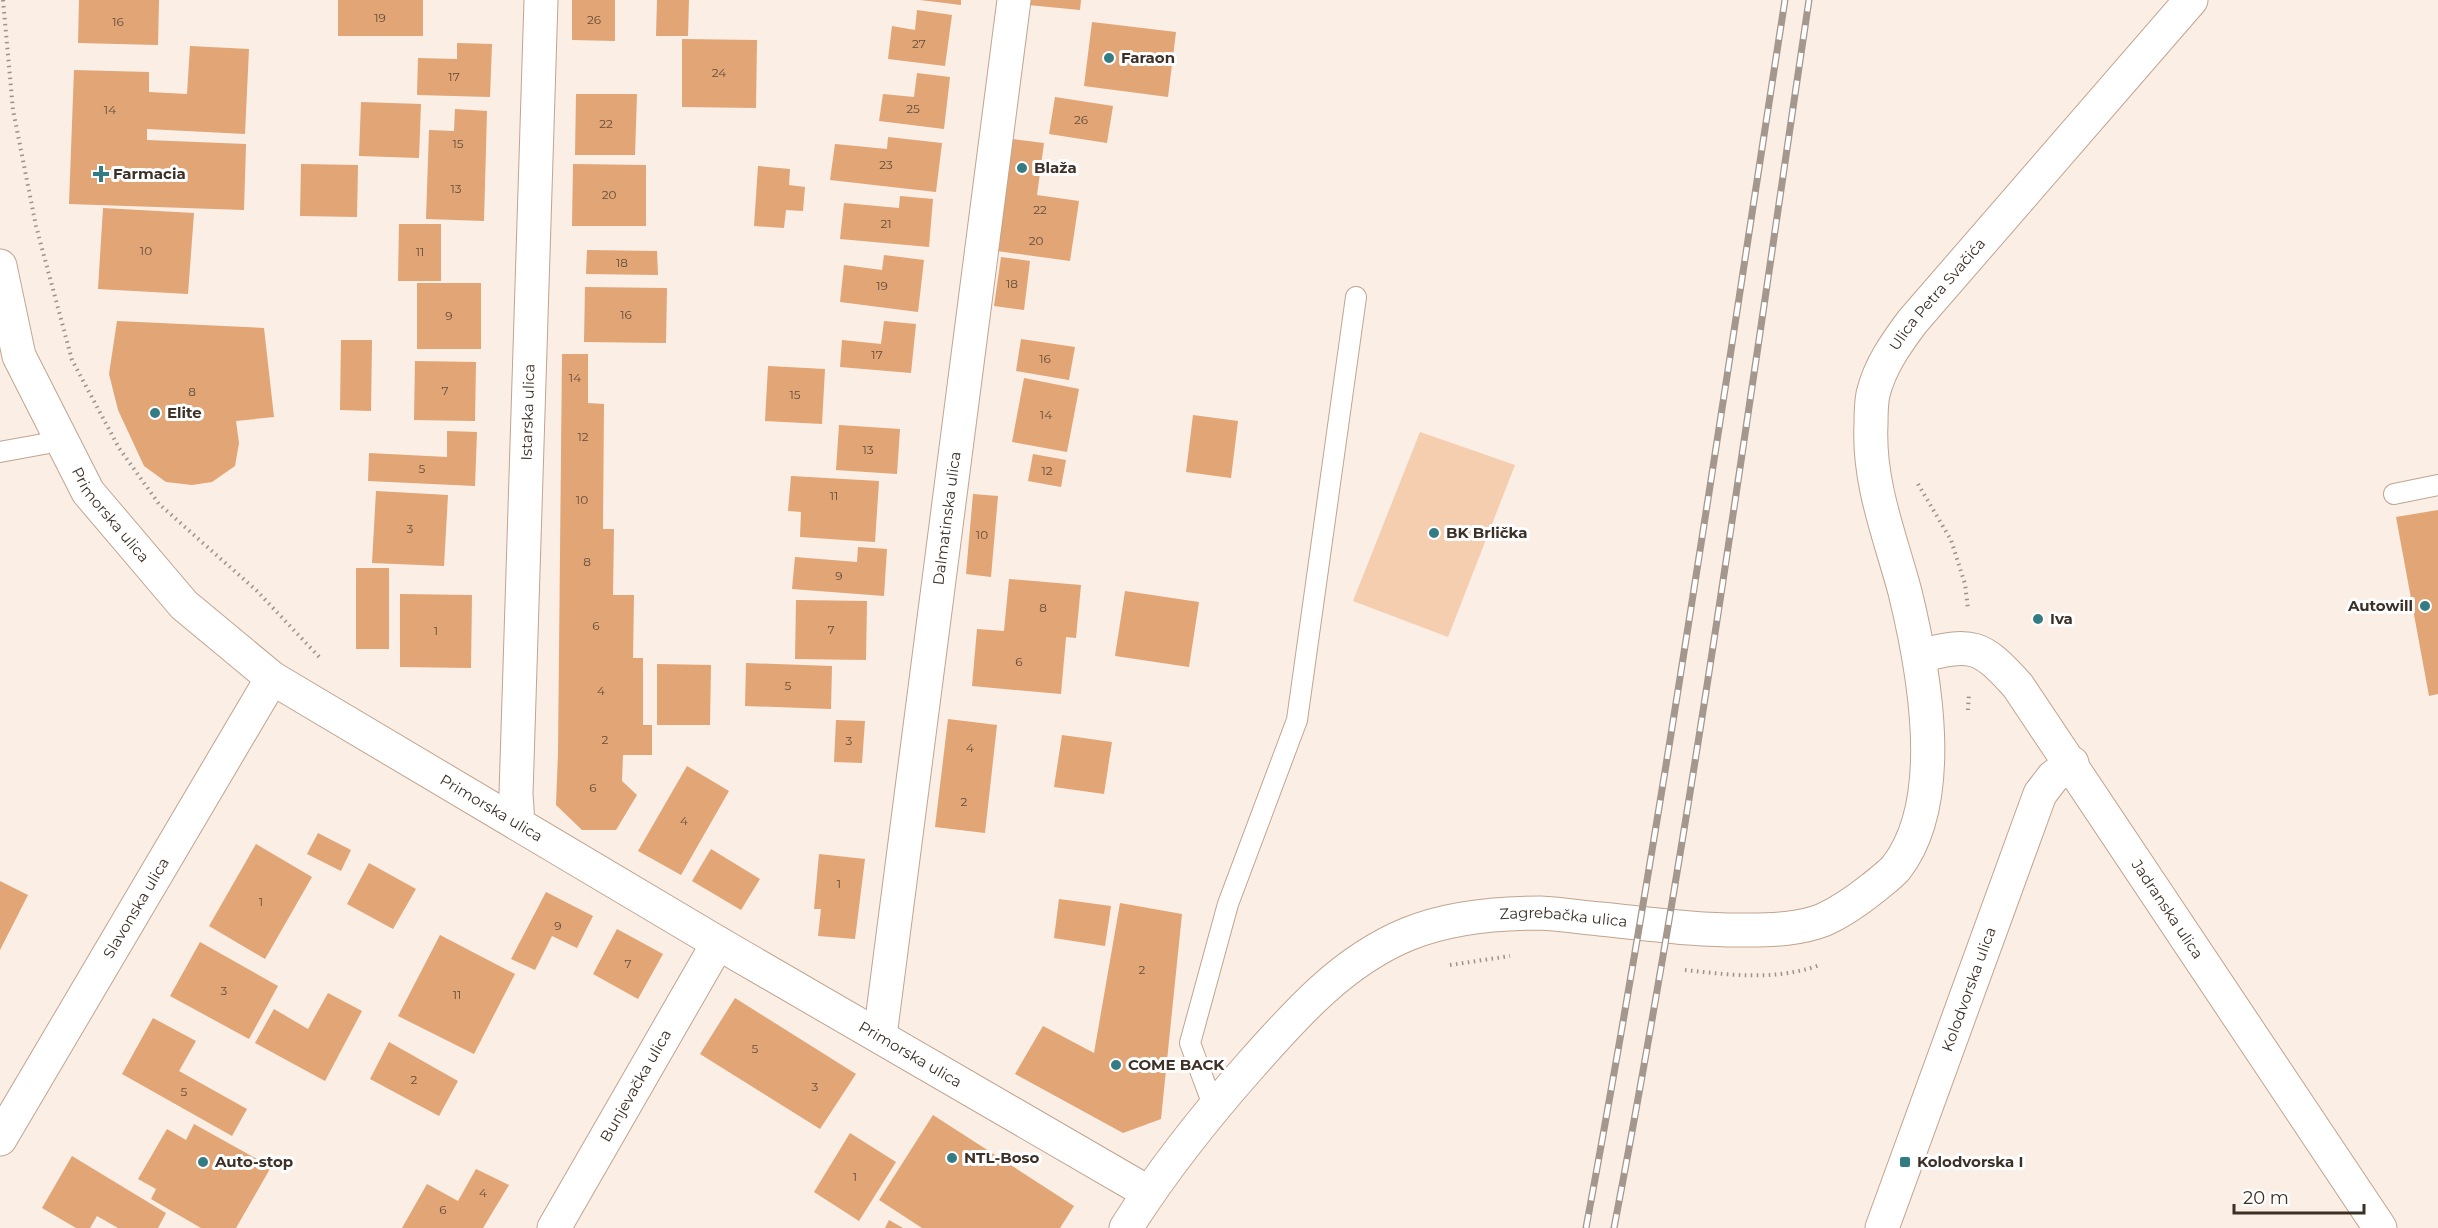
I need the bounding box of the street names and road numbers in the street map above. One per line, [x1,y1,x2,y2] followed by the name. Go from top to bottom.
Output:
[1885,234,1989,354] street label: Ulica Petra Svačića
[516,363,539,461] street label: Istarska ulica
[928,450,965,586] street label: Dalmatinska ulica
[68,464,154,566] street label: Primorska ulica
[437,770,546,846] street label: Primorska ulica
[99,854,173,962] street label: Slavonska ulica
[2127,855,2208,962] street label: Jadranska ulica
[1499,903,1628,931] street label: Zagrebačka ulica
[1937,924,2000,1054] street label: Kolodvorska ulica
[855,1017,965,1091] street label: Primorska ulica
[596,1026,675,1145] street label: Bunjevačka ulica

